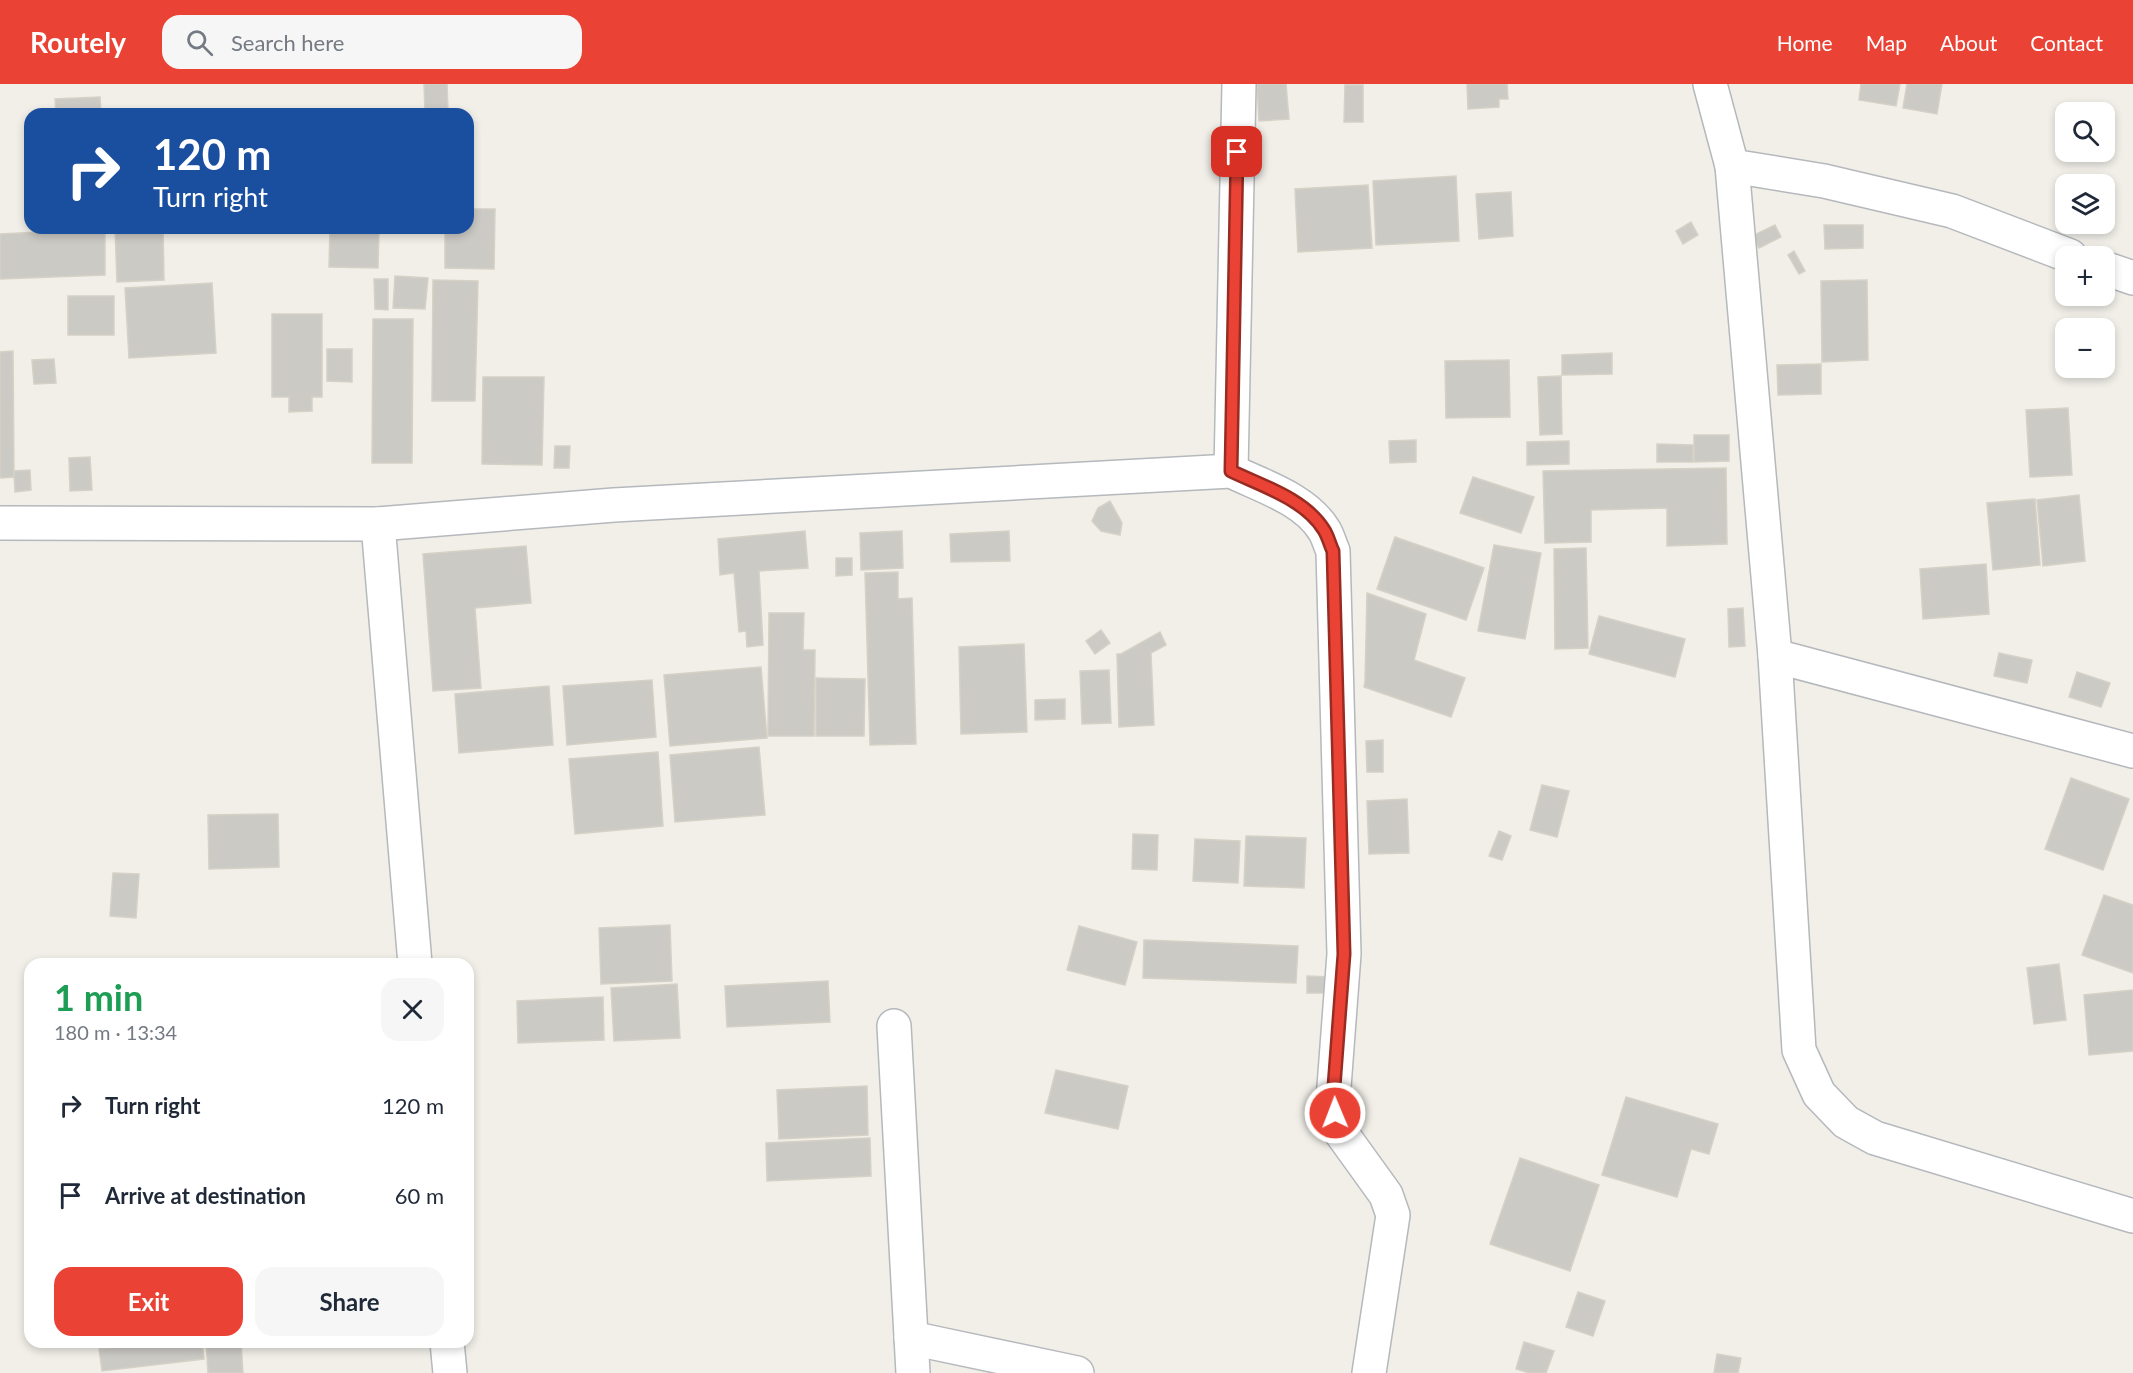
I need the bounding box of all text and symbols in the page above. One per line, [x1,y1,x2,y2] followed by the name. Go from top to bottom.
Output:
[162,15,582,69] search box
[30,25,126,59] text: Routely
[183,26,216,59] icon: search
[231,29,344,56] text: Search here
[1777,30,1833,55] text: Home
[1866,30,1907,55] text: Map
[1940,30,1997,55] text: About
[2030,30,2103,55] text: Contact
[2055,102,2115,378] map controls
[2055,102,2115,162] button: search
[1211,126,1262,177] pin
[153,129,271,179] text: 120 m
[54,132,132,210] icon: right
[1220,135,1253,168] icon: arrive
[2055,174,2115,234] button: layers
[153,180,268,213] text: Turn right
[2055,246,2115,306] button: +
[2055,318,2115,378] button: −
[54,975,143,1019] text: 1 min
[381,978,444,1041] button: close
[54,1020,177,1044] text: 180 m · 13:34
[1303,1081,1367,1145] position arrow
[54,1089,87,1122] icon: right
[105,1092,200,1119] text: Turn right
[382,1092,444,1119] text: 120 m
[54,1179,87,1212] icon: arrive
[105,1182,306,1209] text: Arrive at destination
[395,1182,444,1209] text: 60 m
[54,1267,243,1336] button: Exit
[255,1267,444,1336] button: Share

